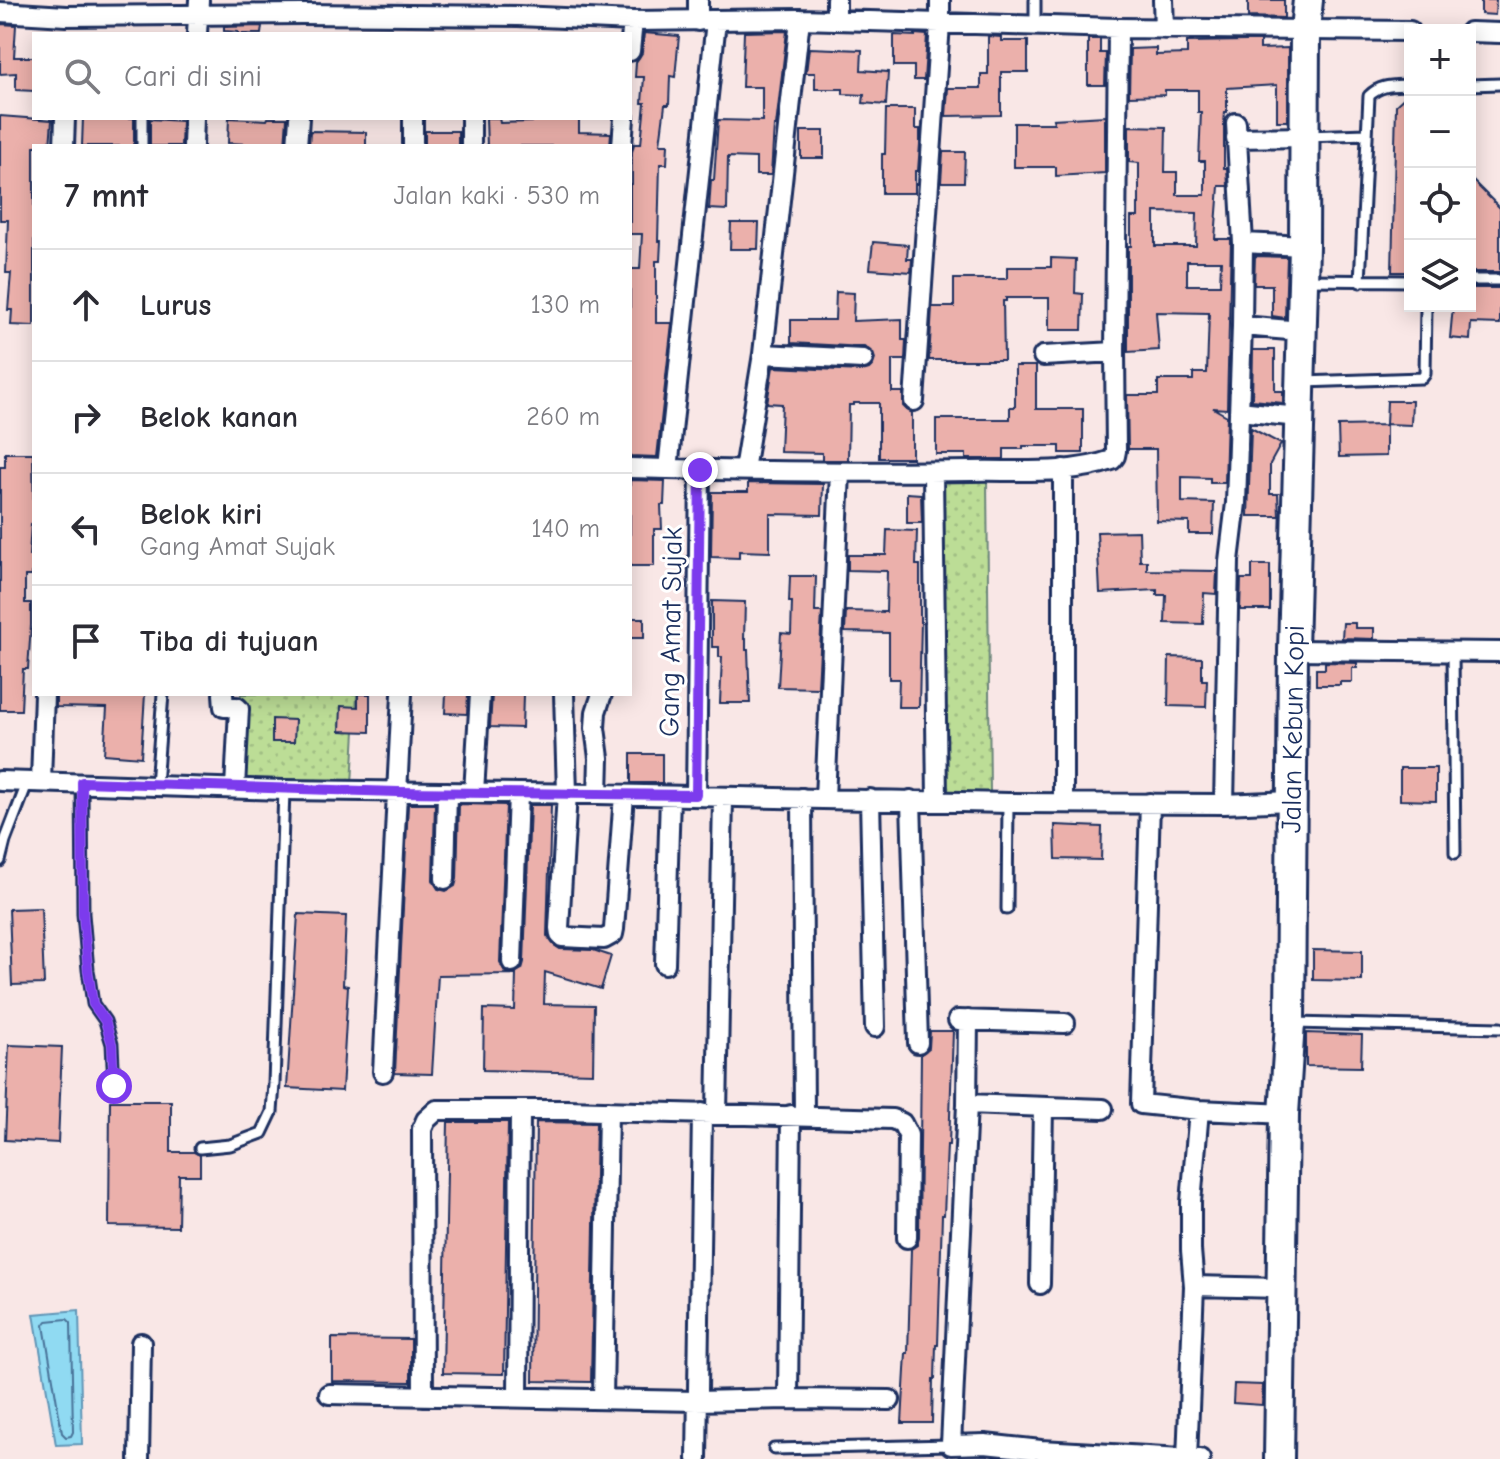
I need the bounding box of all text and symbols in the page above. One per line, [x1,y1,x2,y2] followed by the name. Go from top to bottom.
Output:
[1404,24,1476,312] map controls
[1404,24,1476,96] button: +
[32,32,632,120] search box
[60,54,104,98] icon: search
[124,59,262,94] text: Cari di sini
[1404,96,1476,168] button: −
[1404,168,1476,240] button: locate
[64,176,148,216] text: 7 mnt
[393,181,600,211] text: Jalan kaki · 530 m
[1404,240,1476,312] button: layers
[64,283,108,327] icon: ahead
[140,288,211,323] text: Lurus
[531,290,600,320] text: 130 m
[64,395,108,439] icon: right
[140,400,298,435] text: Belok kanan
[526,402,600,432] text: 260 m
[682,452,718,488] route end
[140,497,262,532] text: Belok kiri
[64,507,108,551] icon: left
[531,514,600,544] text: 140 m
[653,526,689,737] street label: Gang Amat Sujak
[140,532,335,562] text: Gang Amat Sujak
[64,619,108,663] icon: arrive
[140,624,319,659] text: Tiba di tujuan
[1275,625,1311,833] street label: Jalan Kebun Kopi
[96,1068,132,1104] route start

